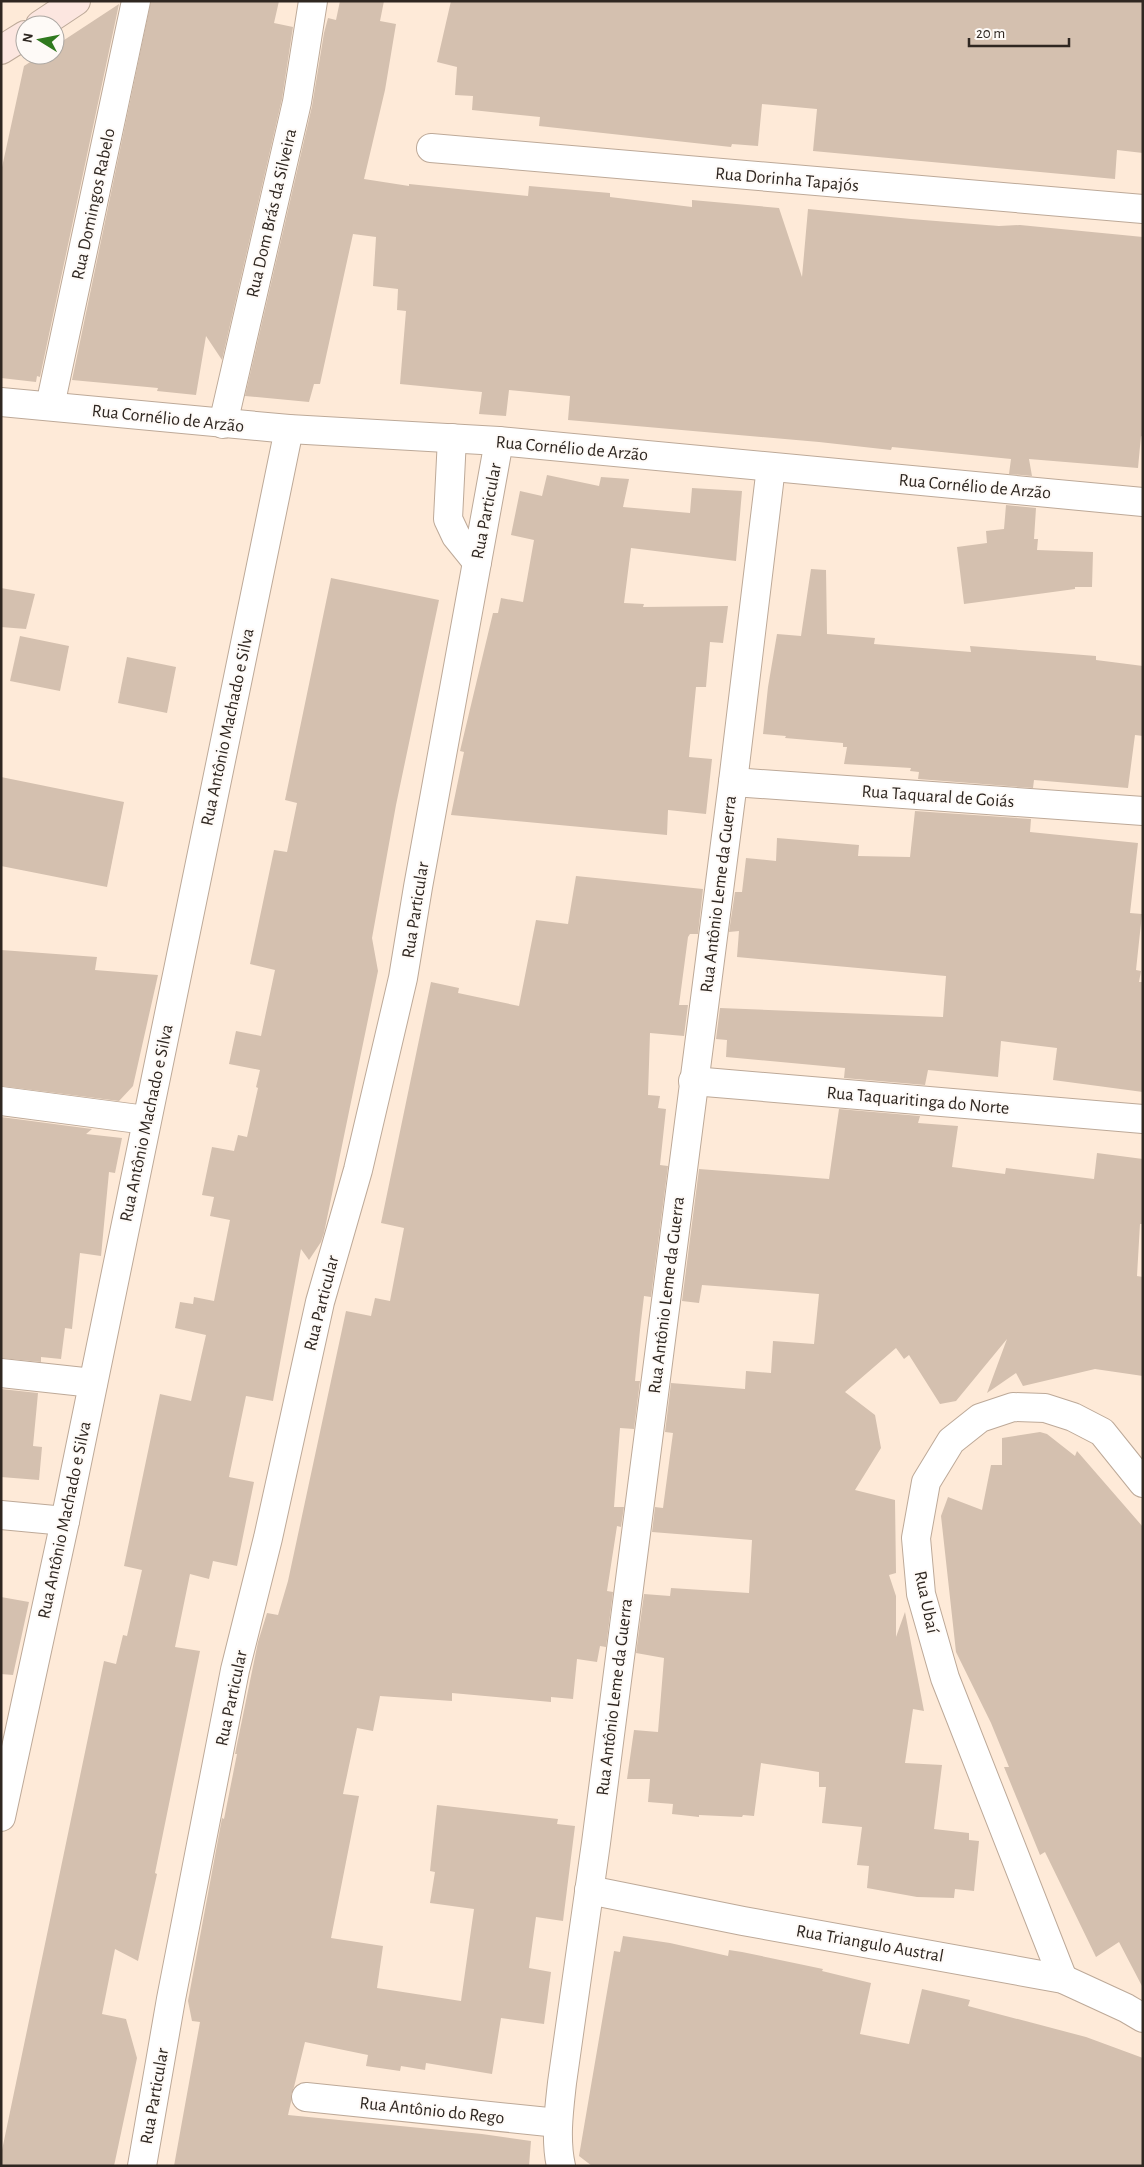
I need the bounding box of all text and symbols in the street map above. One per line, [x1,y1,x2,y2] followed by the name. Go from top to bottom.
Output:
[15,15,65,65] north arrow
[969,15,1069,47] scale bar
[976,26,1005,41] text: 20 m
[20,32,36,44] text: N
[69,127,119,282] street label: Rua Domingos Rabelo
[244,127,300,299] street label: Rua Dom Brás da Silveira
[714,165,860,195] street label: Rua Dorinha Tapajós
[91,402,245,436] street label: Rua Cornélio de Arzão
[495,433,649,465] street label: Rua Cornélio de Arzão
[469,461,505,561] street label: Rua Particular
[898,471,1052,503] street label: Rua Cornélio de Arzão
[198,627,258,828] street label: Rua Antônio Machado e Silva
[861,783,1015,811] street label: Rua Taquaral de Goiás
[698,794,740,994] street label: Rua Antônio Leme da Guerra
[399,860,433,960] street label: Rua Particular
[117,1023,177,1224] street label: Rua Antônio Machado e Silva
[826,1084,1010,1118] street label: Rua Taquaritinga do Norte
[646,1195,688,1395] street label: Rua Antônio Leme da Guerra
[301,1254,343,1353] street label: Rua Particular
[35,1420,95,1621] street label: Rua Antônio Machado e Silva
[911,1569,942,1636] street label: Rua Ubaí
[594,1597,636,1797] street label: Rua Antônio Leme da Guerra
[213,1648,251,1748] street label: Rua Particular
[795,1922,945,1966] street label: Rua Triangulo Austral
[138,2046,172,2146] street label: Rua Particular
[359,2094,505,2128] street label: Rua Antônio do Rego

